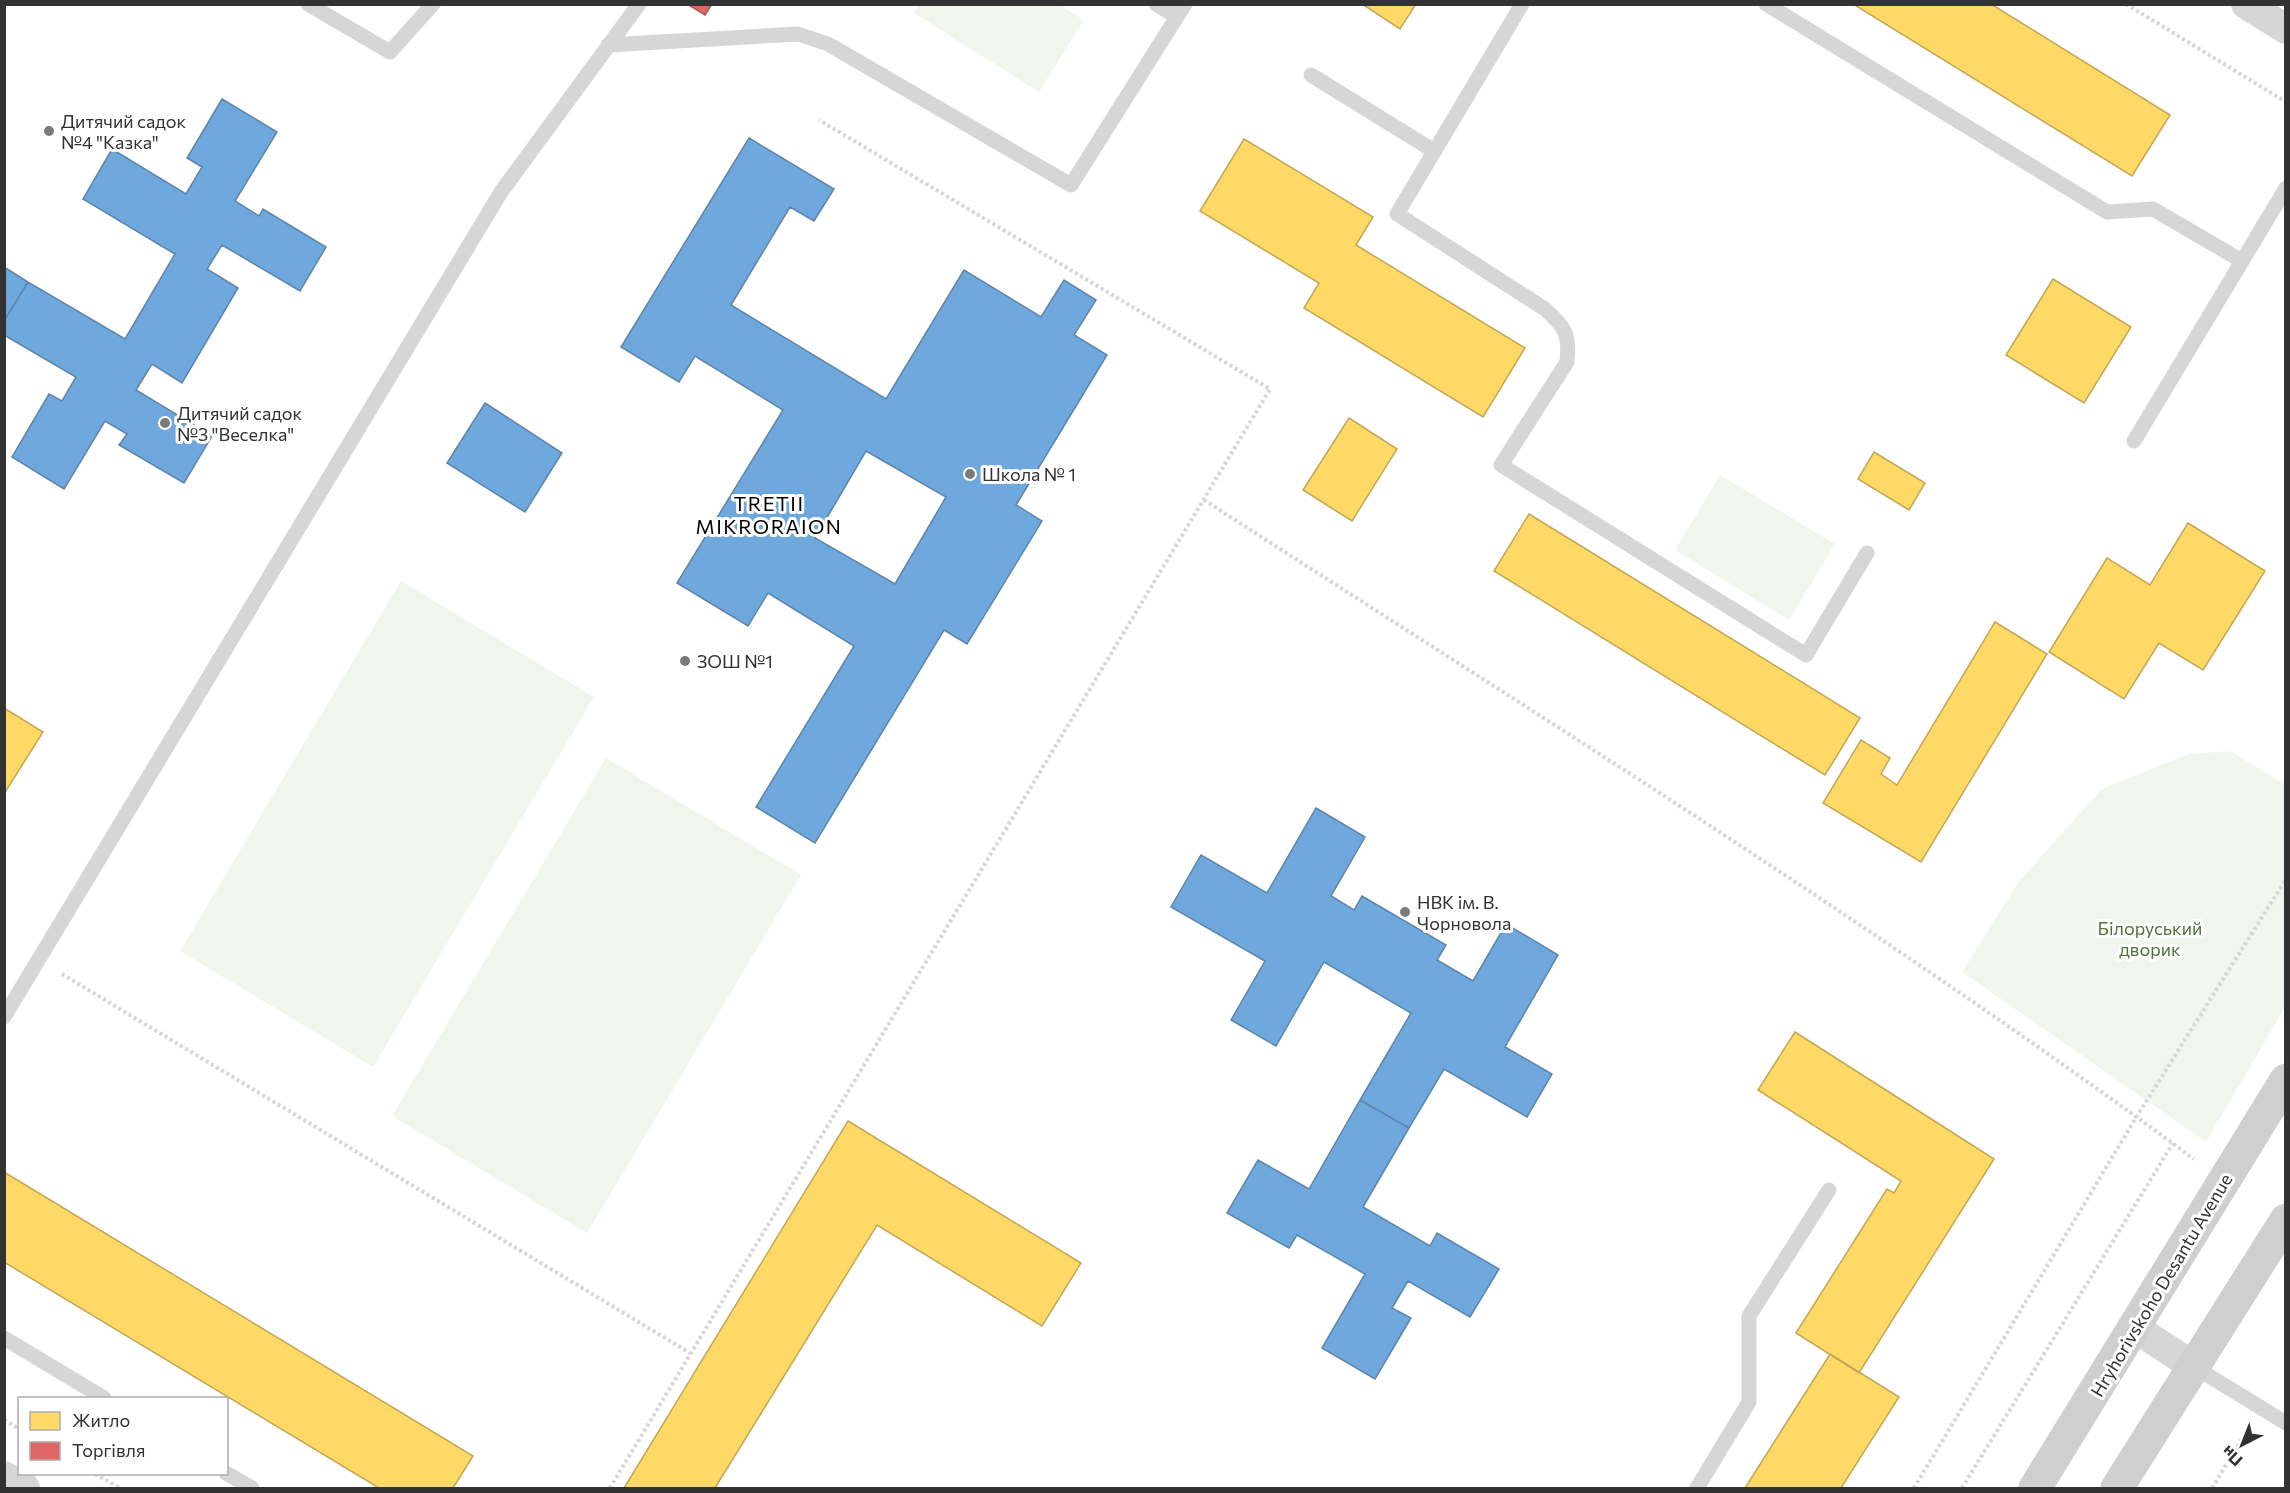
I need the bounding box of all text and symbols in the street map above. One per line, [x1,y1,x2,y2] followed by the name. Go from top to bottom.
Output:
[61,110,187,153] place label: Дитячий садок №4 "Казка"
[42,124,56,138] marker: Дитячий садок №4 "Казка"
[177,402,303,445] place label: Дитячий садок №3 "Веселка"
[158,416,172,430] marker: Дитячий садок №3 "Веселка"
[982,463,1076,485] place label: Школа № 1
[963,467,977,481] marker: Школа № 1
[696,491,842,538] district label: TRETII MIKRORAION
[697,650,773,672] place label: ЗОШ №1
[678,654,692,668] marker: ЗОШ №1
[1417,891,1511,934] place label: НВК ім. В. Чорновола
[1398,905,1412,919] marker: НВК ім. В. Чорновола
[2098,917,2202,960] park label: Білоруський дворик
[2086,1169,2236,1401] street label: Hryhorivskoho Desantu Avenue
[18,1397,228,1475] legend
[72,1409,130,1431] text: Житло
[2212,1415,2272,1475] north arrow
[72,1439,145,1461] text: Торгівля
[2217,1442,2246,1471] text: Пн

